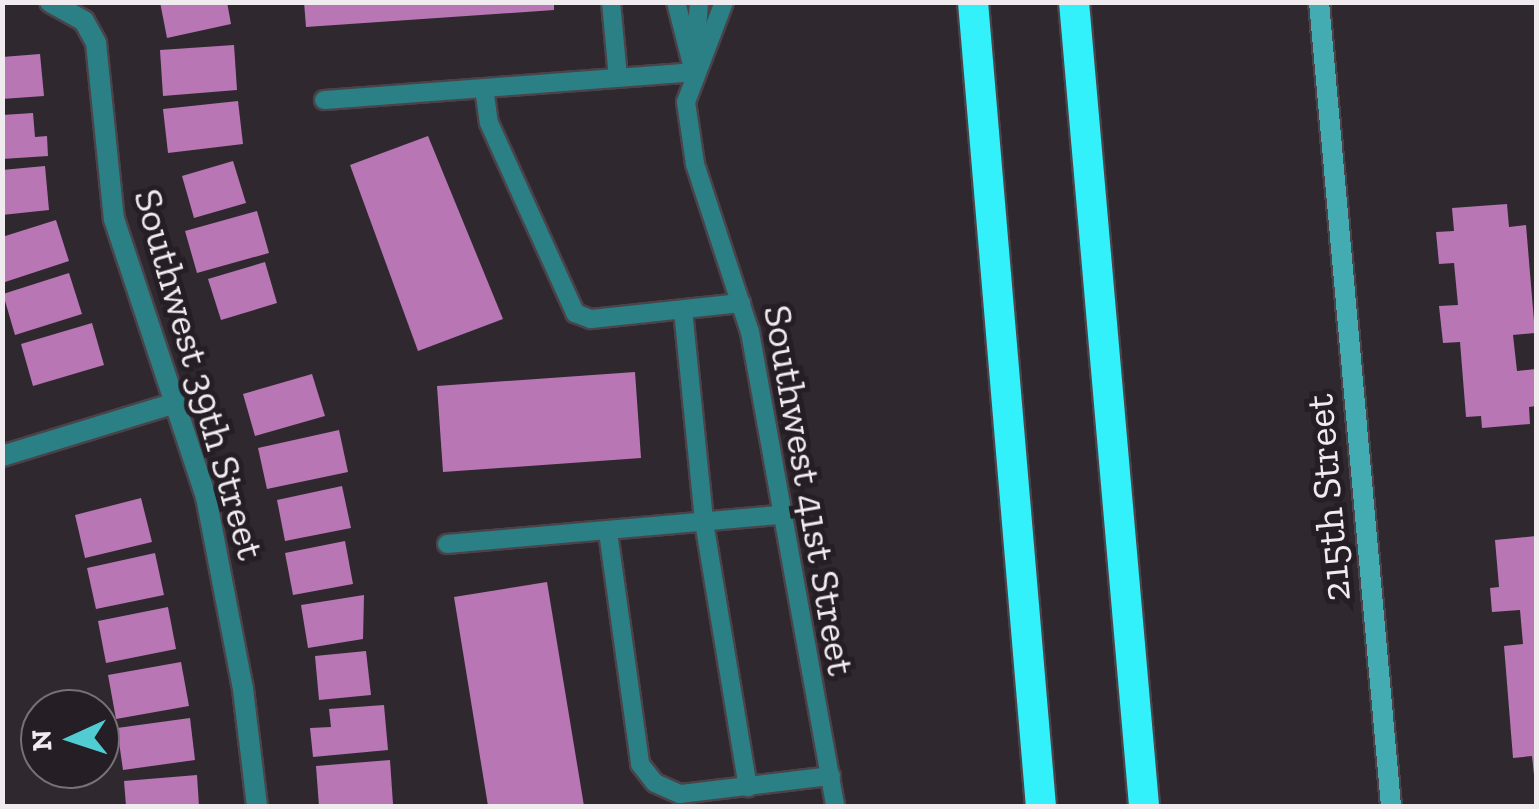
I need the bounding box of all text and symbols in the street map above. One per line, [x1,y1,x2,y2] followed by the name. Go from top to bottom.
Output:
[124,183,276,565] street label: Southwest 39th Street
[754,301,866,679] street label: Southwest 41st Street
[1294,392,1360,604] street label: 215th Street
[20,689,120,789] north arrow
[25,729,59,752] text: N

